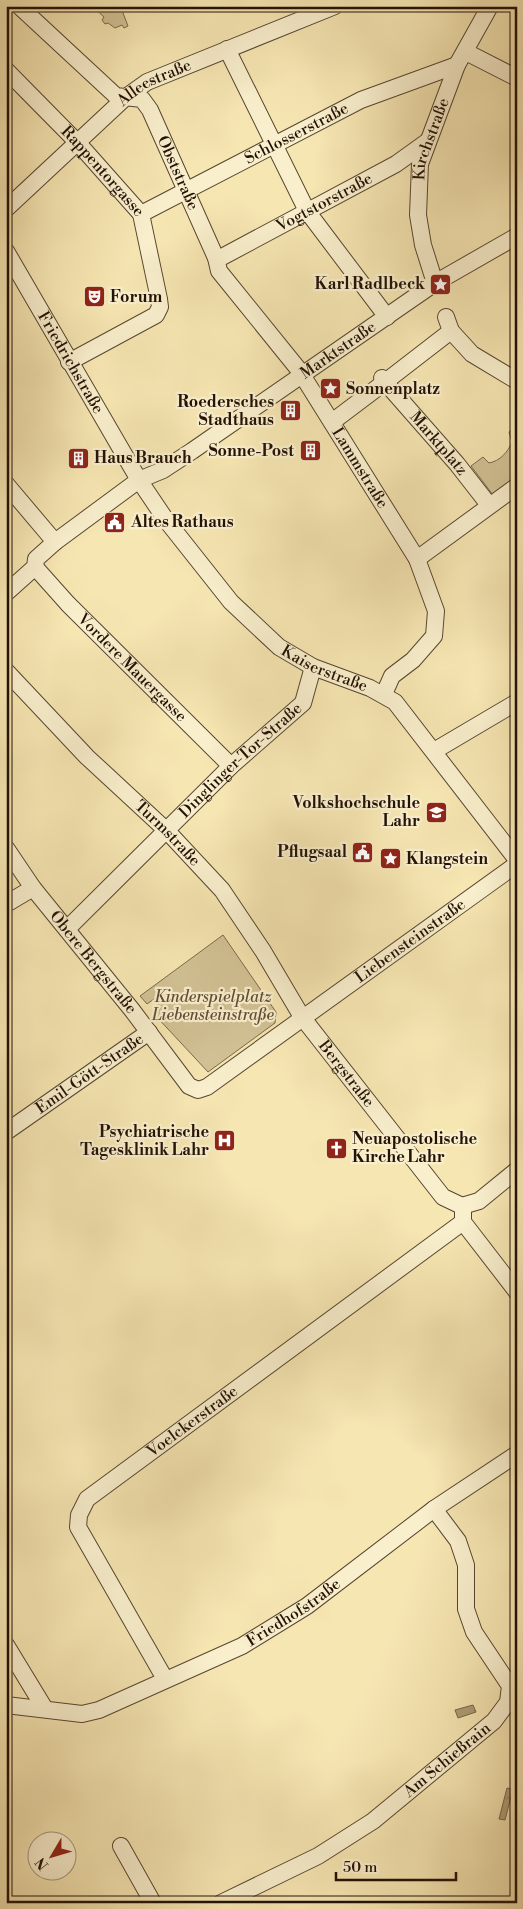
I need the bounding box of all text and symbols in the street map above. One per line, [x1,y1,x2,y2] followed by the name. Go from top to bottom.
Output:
[112,55,194,111] street label: Alleestraße
[409,95,454,181] street label: Kirchstraße
[241,98,352,169] street label: Schlosserstraße
[57,122,149,221] street label: Rappentorgasse
[153,133,203,213] street label: Obststraße
[272,168,376,237] street label: Vogtstorstraße
[429,272,453,296] place icon: Karl Radlbeck
[315,274,426,294] place label: Karl Radlbeck
[82,285,106,309] theatre icon: Forum
[110,287,163,307] place label: Forum
[33,308,108,417] street label: Friedrichstraße
[296,317,380,383] street label: Marktstraße
[318,377,342,401] place icon: Sonnenplatz
[346,379,440,399] place label: Sonnenplatz
[177,392,274,430] place label: Roedersches Stadthaus
[278,399,302,423] building icon: Roedersches Stadthaus
[405,407,472,479] street label: Marktplatz
[327,424,393,512] street label: Lammstraße
[298,439,322,463] building icon: Sonne-Post
[209,441,294,461] place label: Sonne-Post
[66,446,90,470] building icon: Haus Brauch
[94,448,192,468] place label: Haus Brauch
[103,510,127,534] public building icon: Altes Rathaus
[130,512,234,532] place label: Altes Rathaus
[73,608,191,726] street label: Vordere Mauergasse
[278,641,370,696] street label: Kaiserstraße
[175,698,306,822] street label: Dinglinger-Tor-Straße
[292,793,420,831] place label: Volkshochschule Lahr
[130,796,205,870] street label: Turmstraße
[424,800,448,824] school or university icon: Volkshochschule Lahr
[351,840,375,864] public building icon: Pflugsaal
[277,842,348,862] place label: Pflugsaal
[378,847,402,871] place icon: Klangstein
[406,849,488,869] place label: Klangstein
[351,894,469,987] street label: Liebensteinstraße
[45,907,141,1018] street label: Obere Bergstraße
[151,987,275,1025] park label: Kinderspielplatz Liebensteinstraße
[32,1029,148,1118] street label: Emil-Gött-Straße
[314,1036,379,1111] street label: Bergstraße
[80,1122,209,1160] place label: Psychiatrische Tagesklinik Lahr
[213,1129,237,1153] hospital icon: Psychiatrische Tagesklinik Lahr
[352,1129,478,1167] place label: Neuapostolische Kirche Lahr
[324,1136,348,1160] church icon: Neuapostolische Kirche Lahr
[142,1381,242,1462] street label: Voelckerstraße
[243,1574,345,1651] street label: Friedhofstraße
[399,1718,495,1802] street label: Am Schießrain
[28,1832,78,1882] north arrow
[336,1849,456,1881] scale bar
[32,1853,53,1873] text: N
[343,1858,377,1877] text: 50 m

